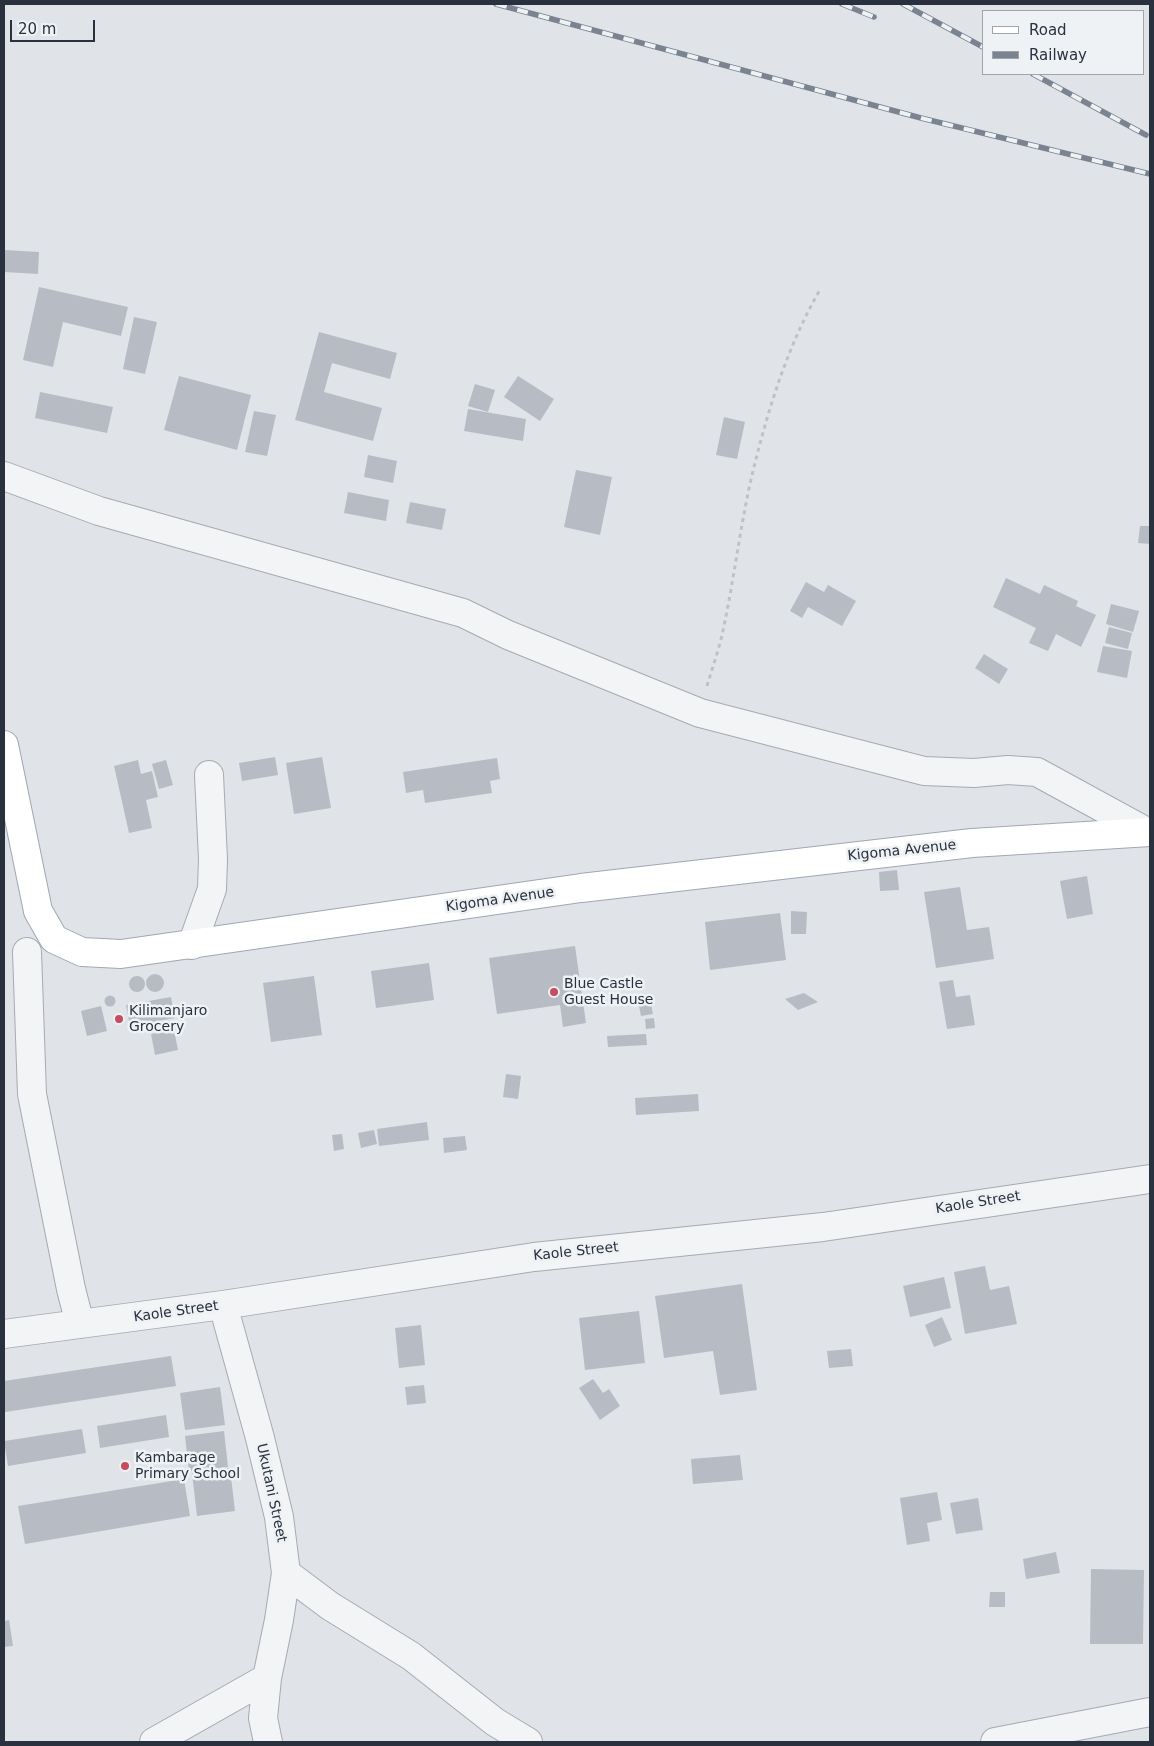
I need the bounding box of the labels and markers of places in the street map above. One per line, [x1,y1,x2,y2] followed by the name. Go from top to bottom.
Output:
[564,976,653,1009] place label: Blue Castle Guest House
[548,986,560,998] marker: Blue Castle Guest House
[129,1003,207,1036] place label: Kilimanjaro Grocery
[113,1013,125,1025] marker: Kilimanjaro Grocery
[135,1450,240,1482] place label: Kambarage Primary School
[119,1460,131,1472] marker: Kambarage Primary School

